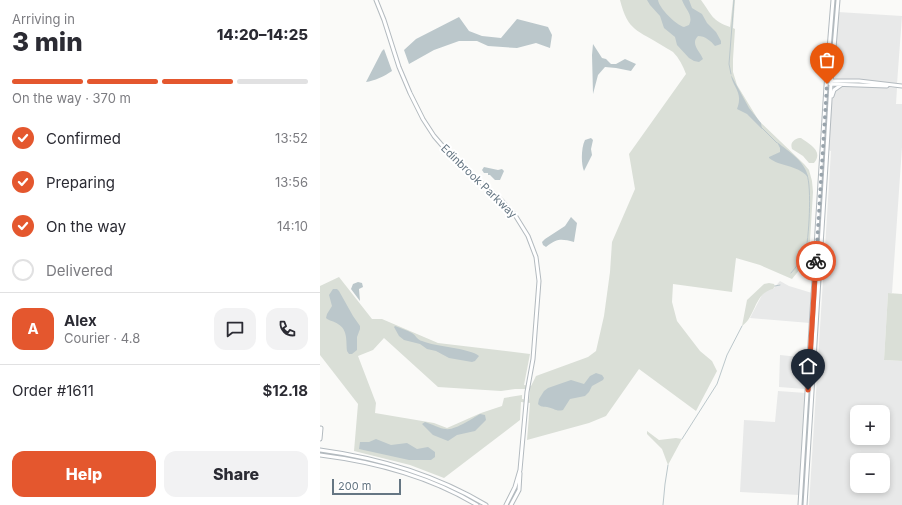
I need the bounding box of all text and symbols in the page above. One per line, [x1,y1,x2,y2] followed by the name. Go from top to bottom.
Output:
[12,11,75,27] text: Arriving in
[217,25,308,44] text: 14:20–14:25
[12,26,83,57] text: 3 min
[810,43,844,84] pin
[816,49,838,71] icon: bag
[12,90,131,106] text: On the way · 370 m
[12,127,34,149] icon: check
[46,129,121,148] text: Confirmed
[275,130,308,146] text: 13:52
[438,141,520,221] street label: Edinbrook Parkway
[12,171,34,193] icon: check
[46,173,115,192] text: Preparing
[275,174,308,190] text: 13:56
[12,215,34,237] icon: check
[46,217,126,236] text: On the way
[277,218,308,234] text: 14:10
[796,241,836,281] courier
[805,250,827,272] icon: bike
[46,261,113,280] text: Delivered
[214,308,256,350] button: chat
[266,308,308,350] button: phone
[64,311,97,330] text: Alex
[27,319,39,338] text: A
[64,330,140,346] text: Courier · 4.8
[791,349,825,390] pin
[797,355,819,377] icon: home
[12,381,94,400] text: Order #1611
[262,381,308,400] text: $12.18
[850,405,890,493] map controls
[850,405,890,445] button: +
[12,451,156,497] button: Help
[164,451,308,497] button: Share
[850,453,890,493] button: −
[332,477,401,496] scale bar
[338,479,371,493] text: 200 m

